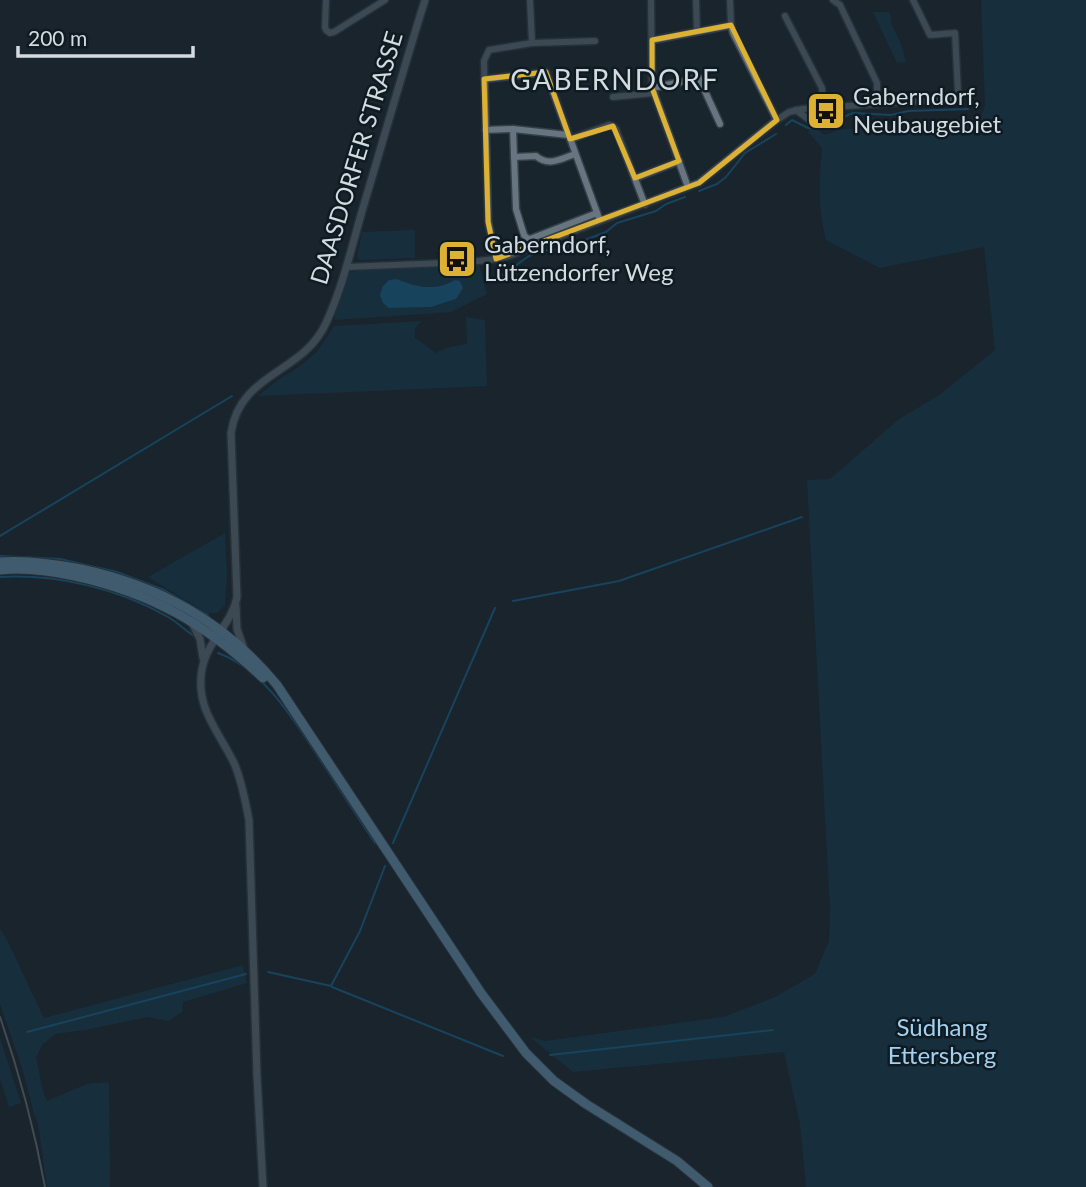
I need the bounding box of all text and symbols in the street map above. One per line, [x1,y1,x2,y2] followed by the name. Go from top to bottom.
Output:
[18,14,192,58] scale bar
[28,25,87,50] text: 200 m
[303,28,408,287] street label: DAASDORFER STRASSE
[510,62,720,96] district label: GABERNDORF
[853,81,1002,138] place label: Gaberndorf, Neubaugebiet
[805,90,847,132] bus stop icon: Gaberndorf, Neubaugebiet
[484,229,673,286] place label: Gaberndorf, Lützendorfer Weg
[436,238,478,280] bus stop icon: Gaberndorf, Lützendorfer Weg
[888,1012,996,1069] park label: Südhang Ettersberg

